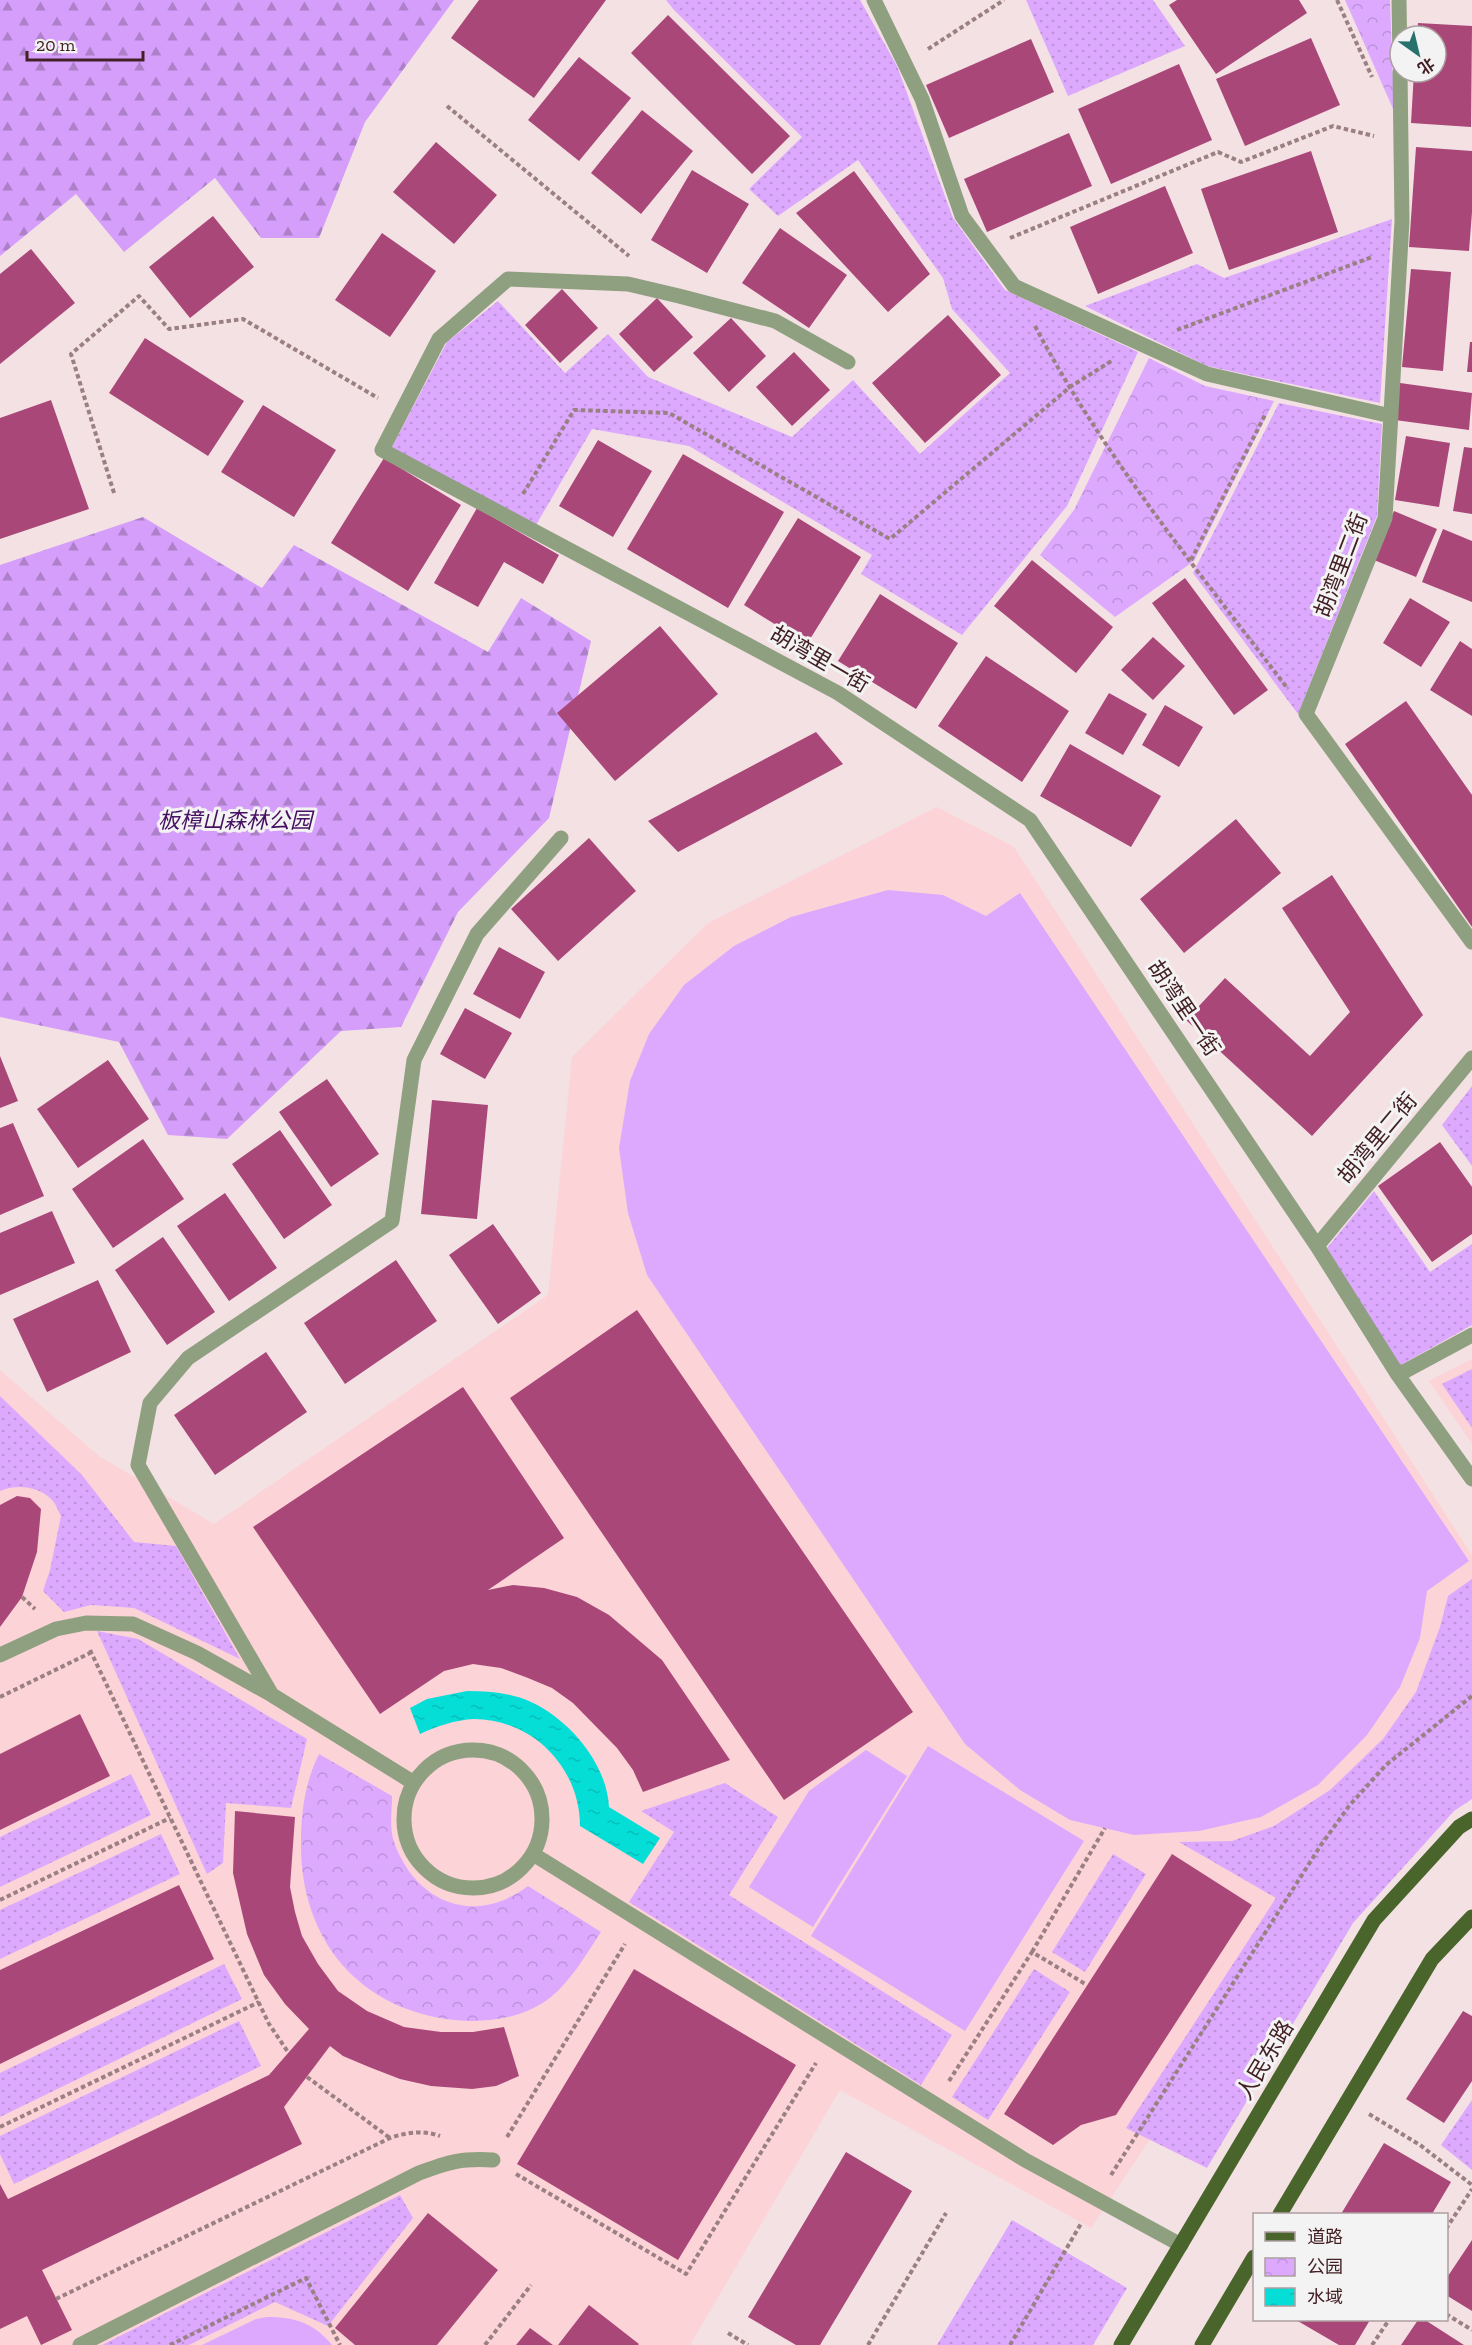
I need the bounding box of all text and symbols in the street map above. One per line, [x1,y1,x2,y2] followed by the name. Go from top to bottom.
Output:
[27,24,142,62] scale bar
[1388,24,1448,84] north arrow
[36,34,76,56] text: 20 m
[1414,54,1438,78] text: 北
[1309,509,1373,621] street label: 胡湾里二街
[766,620,874,698] street label: 胡湾里一街
[158,807,315,834] park label: 板樟山森林公园
[1142,955,1226,1061] street label: 胡湾里一街
[1331,1087,1423,1189] street label: 胡湾里二街
[1231,2015,1299,2105] street label: 人民东路
[1253,2213,1448,2321] legend
[1307,2226,1343,2248] text: 道路
[1307,2256,1343,2278] text: 公园
[1307,2286,1343,2308] text: 水域

